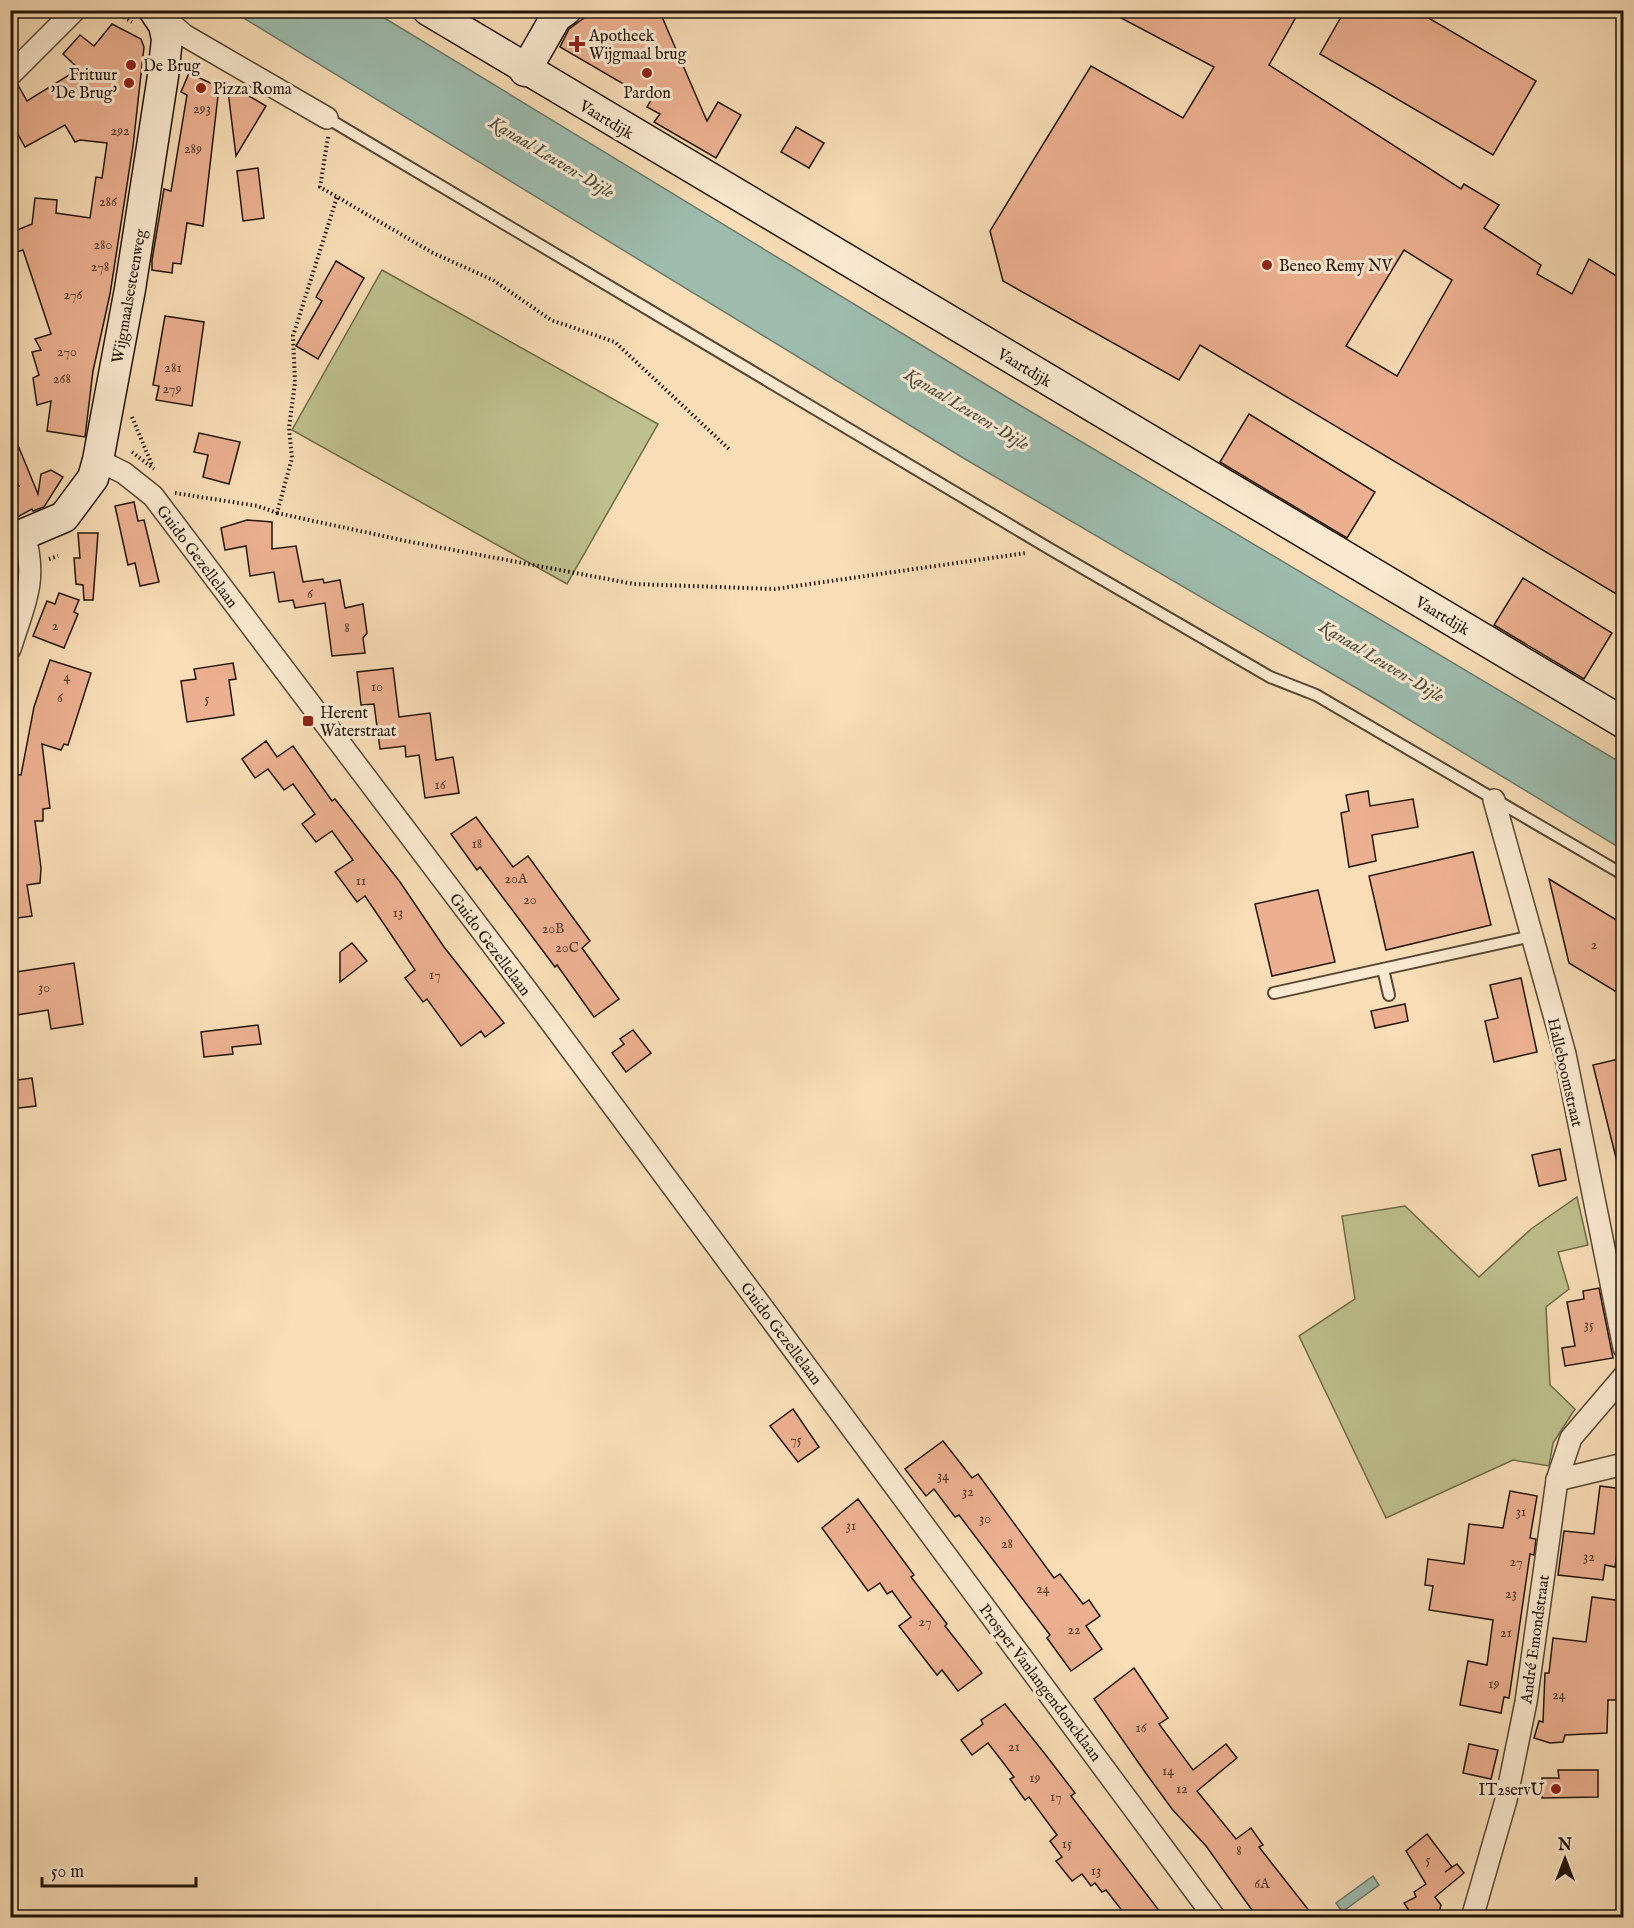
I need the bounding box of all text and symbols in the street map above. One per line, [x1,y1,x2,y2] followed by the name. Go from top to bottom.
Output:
[588,27,687,65] place label: Apotheek Wijgmaal brug
[570,37,584,51] marker: Apotheek Wijgmaal brug
[143,57,200,77] place label: De Brug
[124,58,138,72] marker: De Brug
[51,66,117,104] place label: Frituur 'De Brug'
[640,66,654,80] marker: Pardon
[122,76,136,90] marker: Frituur 'De Brug'
[213,80,292,100] place label: Pizza Roma
[194,81,208,95] marker: Pizza Roma
[623,84,671,104] place label: Pardon
[574,96,637,145] street label: Vaartdijk
[193,100,211,118] house number: 293
[484,111,618,205] water label: Kanaal Leuven-Dijle
[110,122,130,140] house number: 292
[184,140,202,158] house number: 289
[99,193,118,211] house number: 286
[108,227,152,365] street label: Wijgmaalsesteenweg
[94,236,113,254] house number: 280
[1279,257,1393,277] place label: Beneo Remy NV
[91,258,109,276] house number: 278
[1260,258,1274,272] marker: Beneo Remy NV
[64,286,84,304] house number: 276
[57,343,77,361] house number: 270
[992,344,1055,393] street label: Vaartdijk
[164,359,182,377] house number: 281
[899,363,1033,457] water label: Kanaal Leuven-Dijle
[53,370,71,388] house number: 268
[162,380,182,398] house number: 279
[151,502,242,613] street label: Guido Gezellelaan
[307,585,314,603] house number: 6
[1410,592,1473,641] street label: Vaartdijk
[1314,615,1448,709] water label: Kanaal Leuven-Dijle
[52,617,59,635] house number: 2
[344,619,350,637] house number: 8
[64,668,71,686] house number: 4
[371,678,383,696] house number: 10
[57,689,64,707] house number: 6
[204,690,210,708] house number: 5
[320,704,397,742] place label: Herent Waterstraat
[301,714,315,728] marker: Herent Waterstraat
[434,776,447,794] house number: 16
[472,835,482,853] house number: 18
[505,870,528,888] house number: 20A
[356,872,366,890] house number: 11
[444,890,535,1001] street label: Guido Gezellelaan
[523,891,537,909] house number: 20
[393,904,403,922] house number: 13
[542,920,564,938] house number: 20B
[1591,936,1598,954] house number: 2
[555,939,579,957] house number: 20C
[429,966,441,984] house number: 17
[38,979,50,997] house number: 30
[1542,1016,1586,1129] street label: Halleboomstraat
[735,1279,826,1390] street label: Guido Gezellelaan
[1584,1316,1594,1334] house number: 35
[790,1431,802,1449] house number: 75
[937,1467,949,1485] house number: 34
[962,1483,974,1501] house number: 32
[1516,1503,1526,1521] house number: 31
[979,1510,991,1528] house number: 30
[846,1517,856,1535] house number: 31
[1001,1535,1013,1553] house number: 28
[1583,1548,1595,1566] house number: 32
[1510,1553,1522,1571] house number: 27
[1517,1573,1555,1706] street label: André Emondstraat
[1036,1580,1050,1598] house number: 24
[1505,1585,1517,1603] house number: 23
[974,1601,1105,1766] street label: Prosper Vanlangendoncklaan
[919,1613,931,1631] house number: 27
[1067,1621,1081,1639] house number: 22
[1500,1624,1512,1642] house number: 21
[1488,1675,1500,1693] house number: 19
[1552,1686,1566,1704] house number: 24
[1135,1719,1148,1737] house number: 16
[1008,1738,1020,1756] house number: 21
[1162,1762,1174,1780] house number: 14
[1029,1769,1041,1787] house number: 19
[1176,1780,1188,1798] house number: 12
[1479,1781,1544,1801] place label: IT2servU
[1549,1782,1563,1796] marker: IT2servU
[1050,1788,1062,1806] house number: 17
[1535,1829,1595,1889] north arrow
[1062,1835,1072,1853] house number: 15
[1557,1836,1572,1856] text: N
[1236,1842,1242,1860] house number: 8
[42,1850,196,1888] scale bar
[1425,1851,1431,1869] house number: 5
[51,1861,84,1884] text: 50 m
[1091,1862,1101,1880] house number: 13
[1254,1875,1270,1893] house number: 6A

